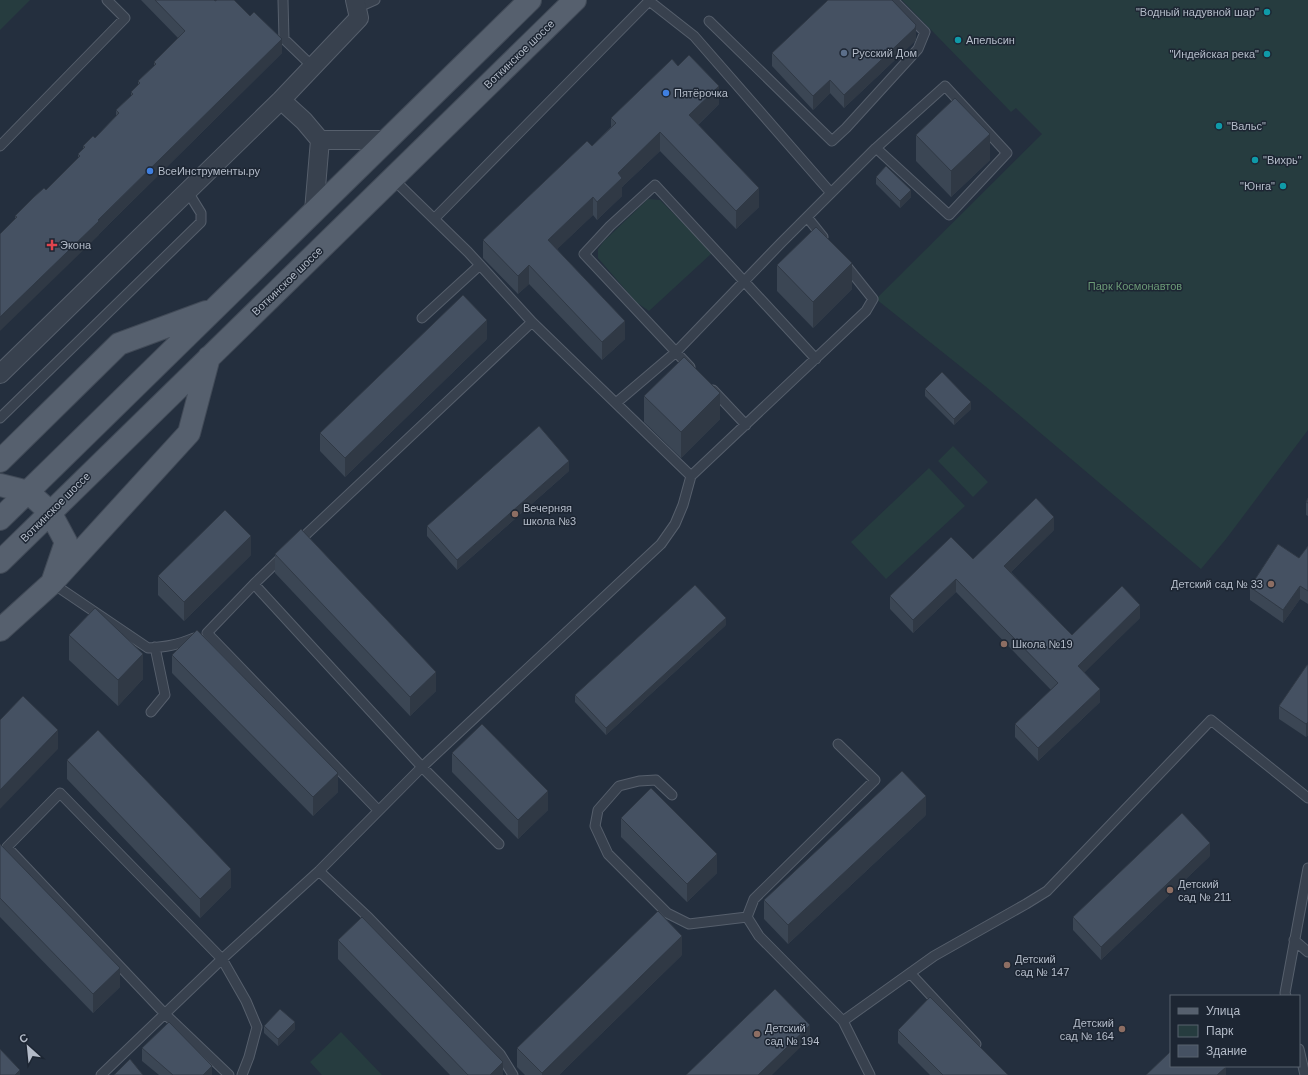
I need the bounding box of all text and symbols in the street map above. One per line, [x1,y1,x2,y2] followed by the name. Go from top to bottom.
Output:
[1136,6,1259,18] place label: "Водный надувной шар"
[1262,7,1272,17] marker: "Водный надувной шар"
[481,17,557,91] street label: Воткинское шоссе
[966,34,1015,46] place label: Апельсин
[953,35,963,45] marker: Апельсин
[852,47,917,59] place label: Русский Дом
[839,48,849,58] marker: Русский Дом
[1169,48,1259,60] place label: "Индейская река"
[1262,49,1272,59] marker: "Индейская река"
[674,87,729,99] place label: Пятёрочка
[661,88,671,98] marker: Пятёрочка
[1227,120,1266,132] place label: "Вальс"
[1214,121,1224,131] marker: "Вальс"
[1263,154,1302,166] place label: "Вихрь"
[1250,155,1260,165] marker: "Вихрь"
[158,165,261,177] place label: ВсеИнструменты.ру
[145,166,155,176] marker: ВсеИнструменты.ру
[1240,180,1275,192] place label: "Юнга"
[1278,181,1288,191] marker: "Юнга"
[60,239,92,251] place label: Экона
[47,240,57,250] marker: Экона
[249,244,325,318] street label: Воткинское шоссе
[1088,280,1182,292] park label: Парк Космонавтов
[18,470,92,544] street label: Воткинское шоссе
[523,502,576,527] place label: Вечерняя школа №3
[510,509,520,519] marker: Вечерняя школа №3
[1171,578,1263,590] place label: Детский сад № 33
[1266,579,1276,589] marker: Детский сад № 33
[1012,638,1073,650] place label: Школа №19
[999,639,1009,649] marker: Школа №19
[1178,878,1232,903] place label: Детский сад № 211
[1165,885,1175,895] marker: Детский сад № 211
[1015,953,1069,978] place label: Детский сад № 147
[1002,960,1012,970] marker: Детский сад № 147
[1170,995,1300,1067] legend
[1206,1004,1240,1018] text: Улица
[1060,1017,1114,1042] place label: Детский сад № 164
[765,1022,819,1047] place label: Детский сад № 194
[1117,1024,1127,1034] marker: Детский сад № 164
[1206,1024,1234,1038] text: Парк
[8,1027,48,1067] north arrow
[752,1029,762,1039] marker: Детский сад № 194
[17,1031,30,1045] text: С
[1206,1044,1247,1058] text: Здание

